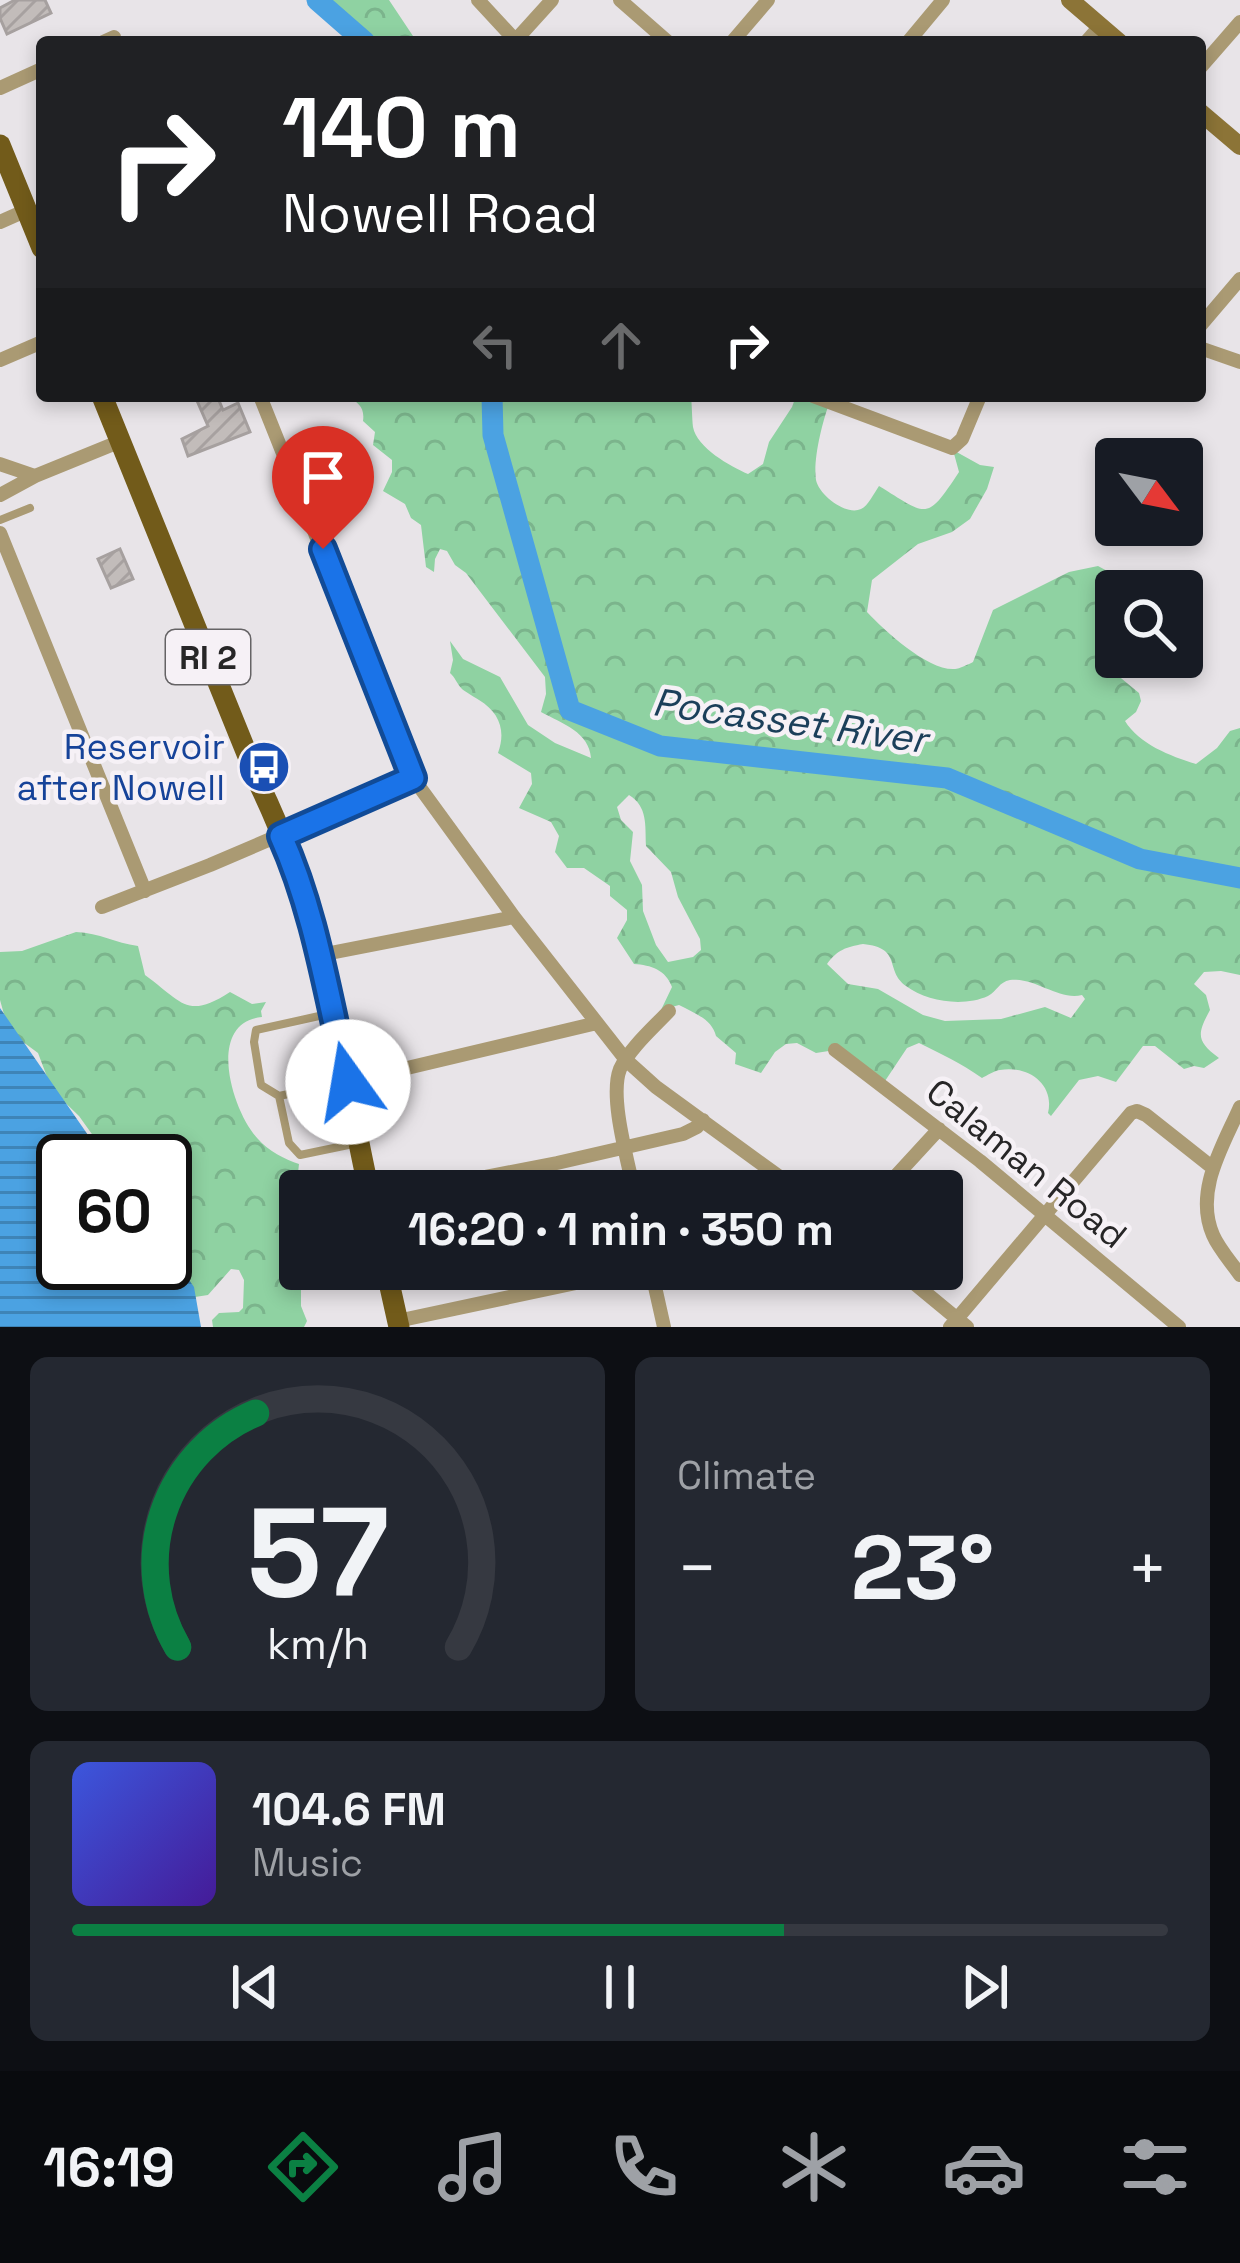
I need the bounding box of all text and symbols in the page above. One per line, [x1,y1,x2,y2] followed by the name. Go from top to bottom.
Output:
[282,74,521,182] text: 140 m
[84,84,240,240] icon: right
[282,179,598,248] text: Nowell Road
[462,312,528,378] icon: left
[588,312,654,378] icon: ahead
[714,312,780,378] icon: right
[272,426,374,549] pin
[1095,438,1203,546] north arrow
[1095,438,1203,678] map controls
[290,444,356,510] icon: arrive
[1095,570,1203,678] button: search
[166,630,250,684] road number: RI 2
[650,677,934,765] water label: Pocasset River
[17,724,225,811] place label: Reservoir after Nowell
[236,739,292,795] bus stop icon: Reservoir after Nowell
[285,1019,411,1145] position arrow
[917,1069,1136,1259] street label: Calaman Road
[36,1134,192,1290] speed limit sign: 60
[408,1201,834,1258] text: 16:20 · 1 min · 350 m
[677,1451,816,1500] text: Climate
[246,1473,389,1632] text: 57
[851,1510,994,1625] text: 23°
[677,1526,718,1610] text: −
[1127,1526,1168,1610] text: +
[266,1617,369,1672] text: km/h
[252,1781,446,1838] text: 104.6 FM
[252,1838,363,1887] text: Music
[222,1954,288,2020] icon: previous
[587,1954,653,2020] icon: pause
[952,1954,1018,2020] icon: next
[261,2125,345,2209] icon: directions
[431,2125,515,2209] icon: music
[602,2125,686,2209] icon: phone
[772,2125,856,2209] icon: climate
[942,2125,1026,2209] icon: car
[1113,2125,1197,2209] icon: filters
[43,2133,175,2202] text: 16:19

